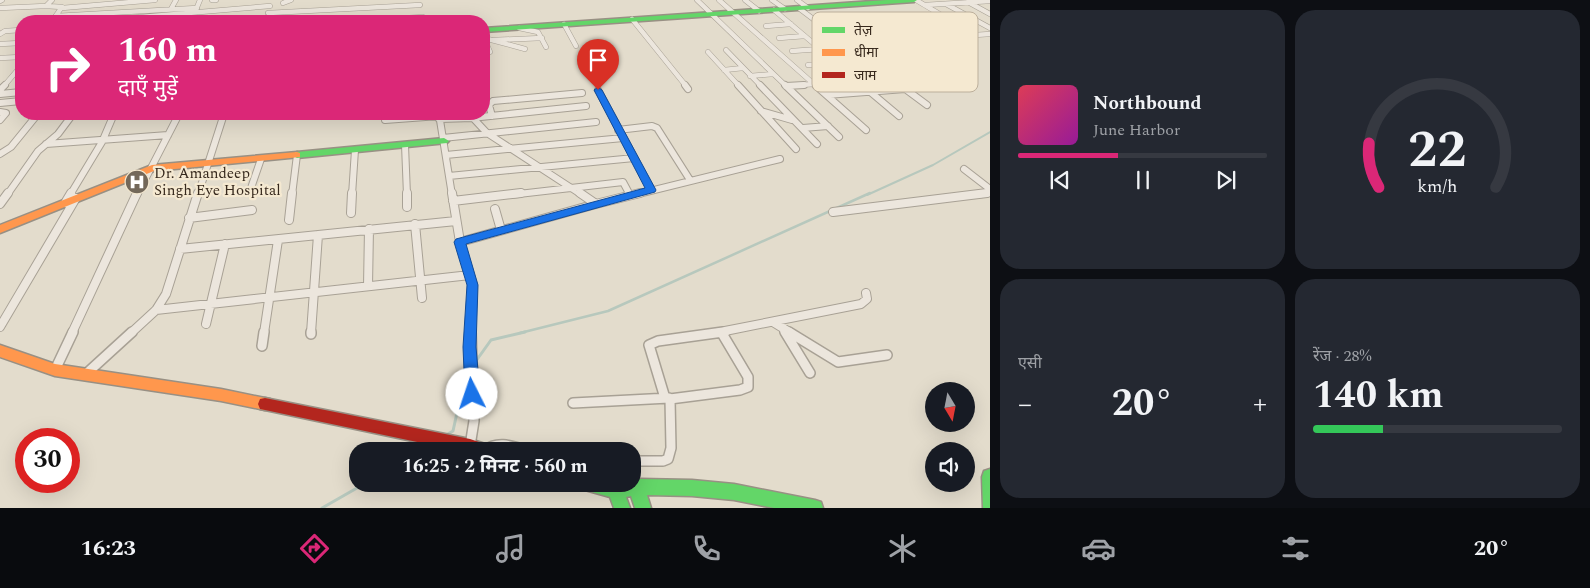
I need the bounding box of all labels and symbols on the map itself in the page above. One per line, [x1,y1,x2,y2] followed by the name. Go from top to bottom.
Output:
[812,12,978,92] legend
[854,20,873,41] text: तेज़
[577,39,619,90] pin
[854,42,879,63] text: धीमा
[854,65,877,86] text: जाम
[154,162,281,202] place label: Dr. Amandeep Singh Eye Hospital
[124,169,150,195] hospital icon: Dr. Amandeep Singh Eye Hospital
[445,367,497,419] position arrow
[925,382,975,432] north arrow
[15,428,80,493] speed limit sign: 30

